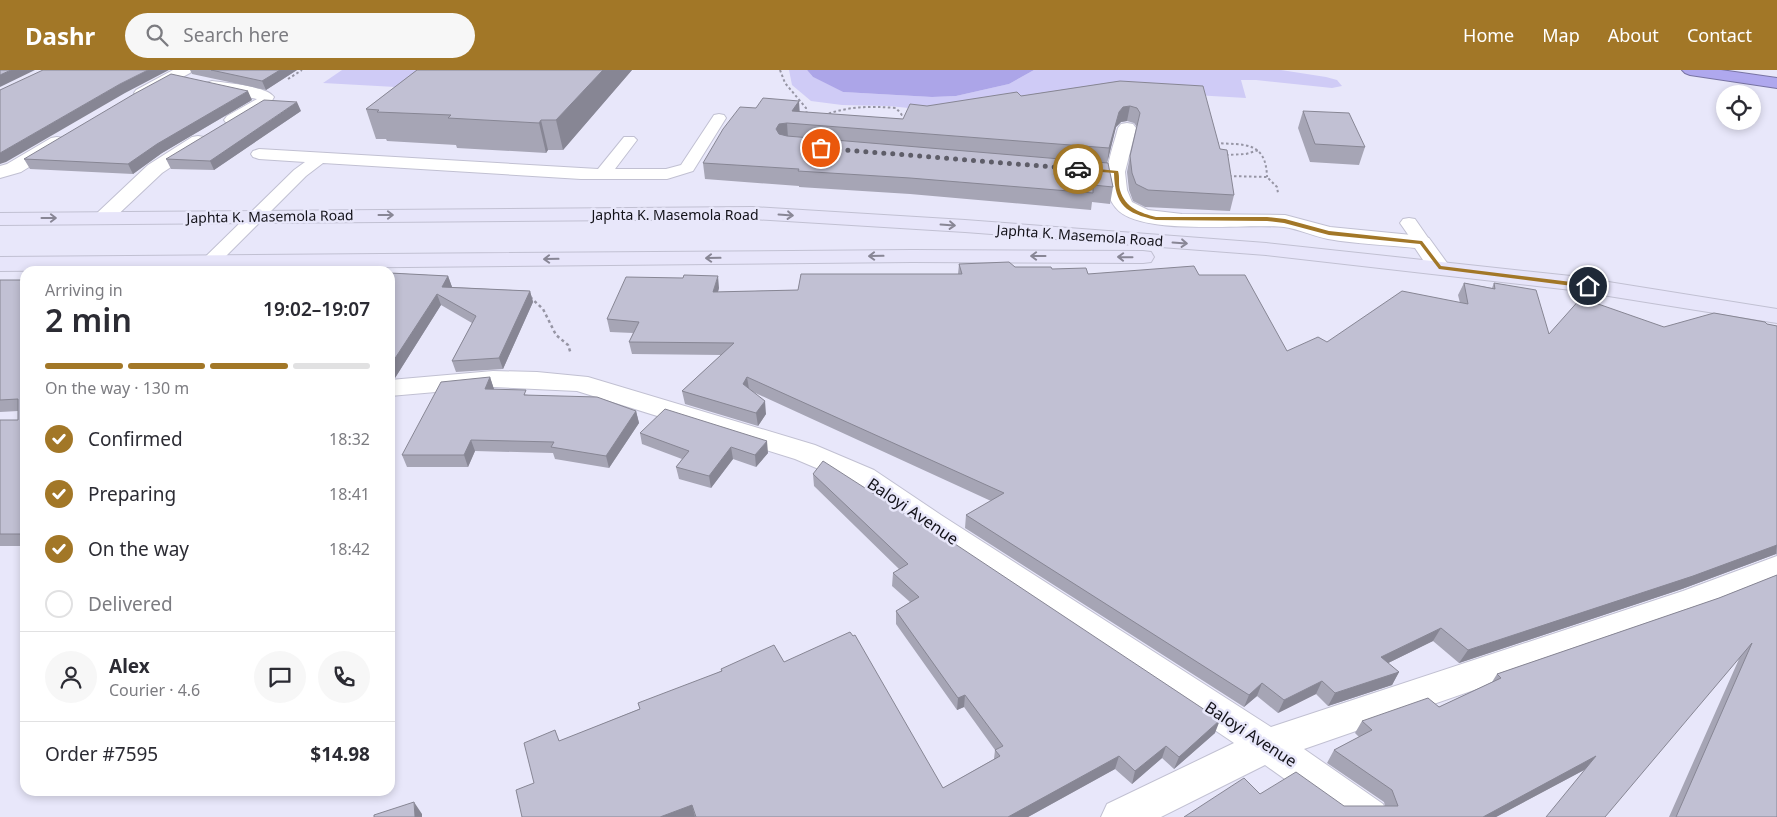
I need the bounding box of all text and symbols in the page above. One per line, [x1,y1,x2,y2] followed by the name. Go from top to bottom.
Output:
[125,13,475,58] search box
[25,19,95,52] text: Dashr
[143,21,171,49] icon: search
[183,22,289,48] text: Search here
[1463,23,1514,47] text: Home
[1542,23,1580,47] text: Map
[1608,23,1659,47] text: About
[1687,23,1752,47] text: Contact
[1716,85,1761,130] map controls
[1716,85,1761,130] button: locate
[800,127,842,169] pin
[807,134,835,162] icon: bag
[1053,144,1103,194] courier
[1064,155,1092,183] icon: car
[184,205,354,227] street label: Japhta K. Masemola Road
[589,205,759,224] street label: Japhta K. Masemola Road
[378,210,394,220] one-way arrow
[778,211,794,220] one-way arrow
[40,213,56,223] one-way arrow
[994,220,1164,250] street label: Japhta K. Masemola Road
[940,221,956,230] one-way arrow
[1172,238,1188,247] one-way arrow
[1031,251,1047,261] one-way arrow
[868,252,884,261] one-way arrow
[1118,252,1134,262] one-way arrow
[706,253,722,263] one-way arrow
[543,254,560,264] one-way arrow
[1567,265,1609,307] pin
[1574,272,1602,300] icon: home
[45,279,123,301] text: Arriving in
[263,296,370,322] text: 19:02–19:07
[45,298,132,341] text: 2 min
[45,377,189,399] text: On the way · 130 m
[45,425,73,453] icon: check
[88,426,183,452] text: Confirmed
[329,428,370,450] text: 18:32
[863,472,963,550] street label: Baloyi Avenue
[45,480,73,508] icon: check
[88,481,176,507] text: Preparing
[329,483,370,505] text: 18:41
[45,535,73,563] icon: check
[88,536,189,562] text: On the way
[329,538,370,560] text: 18:42
[88,591,173,617] text: Delivered
[45,651,97,703] button: person
[254,651,306,703] button: chat
[318,651,370,703] button: phone
[109,653,150,679] text: Alex
[109,679,200,701] text: Courier · 4.6
[1201,696,1301,772] street label: Baloyi Avenue
[45,741,158,767] text: Order #7595
[310,741,370,767] text: $14.98

